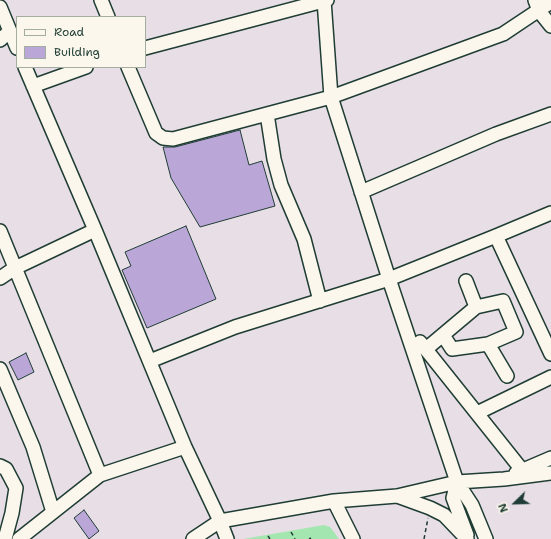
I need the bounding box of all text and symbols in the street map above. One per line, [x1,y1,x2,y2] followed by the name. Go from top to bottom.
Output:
[16,16,146,68] legend
[54,24,84,40] text: Road
[54,44,100,60] text: Building
[495,483,535,523] north arrow
[495,501,512,515] text: N

